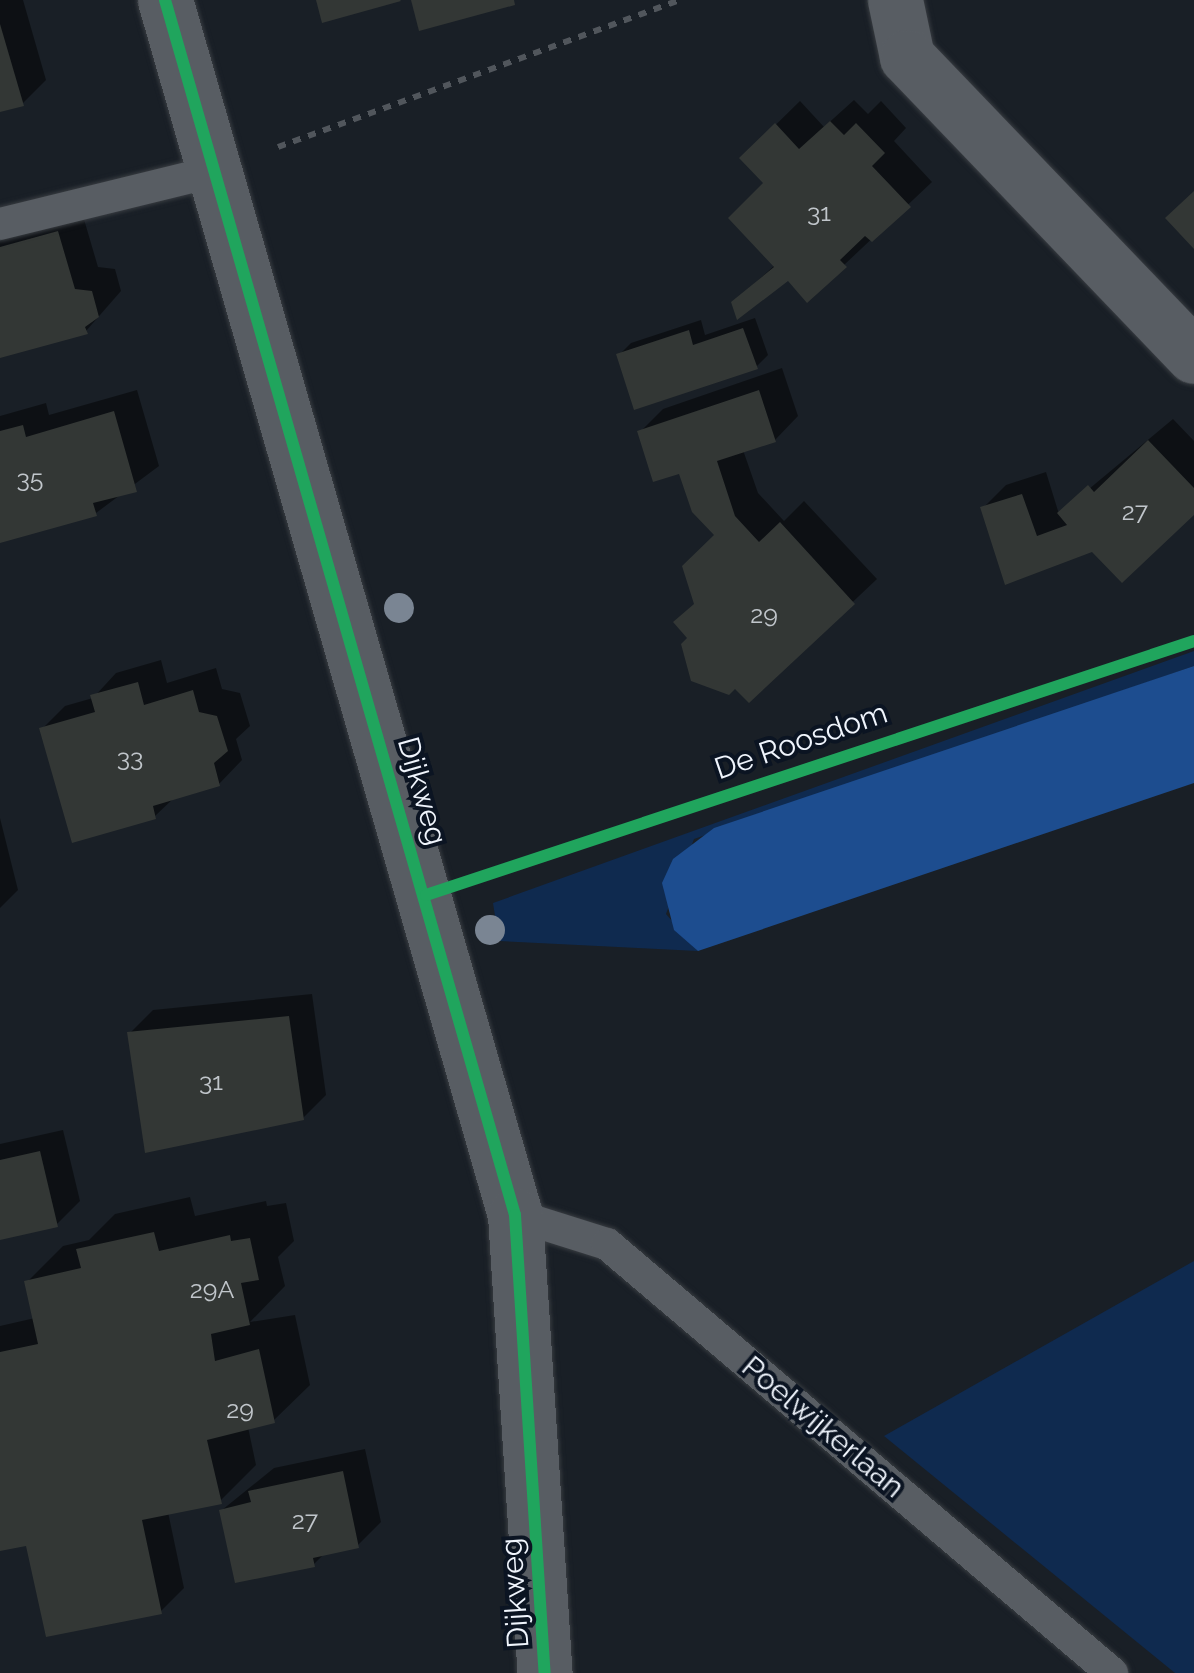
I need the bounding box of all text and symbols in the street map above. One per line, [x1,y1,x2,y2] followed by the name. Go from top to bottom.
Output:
[807,197,831,227] house number: 31
[17,463,43,493] house number: 35
[1122,496,1148,526] house number: 27
[750,599,778,629] house number: 29
[710,695,892,787] street label: De Roosdom
[389,733,455,849] street label: Dijkweg
[117,742,143,772] house number: 33
[199,1066,223,1096] house number: 31
[190,1274,234,1304] house number: 29A
[735,1349,911,1505] street label: Poelwijkerlaan
[226,1394,254,1424] house number: 29
[292,1505,318,1535] house number: 27
[493,1537,537,1649] street label: Dijkweg

